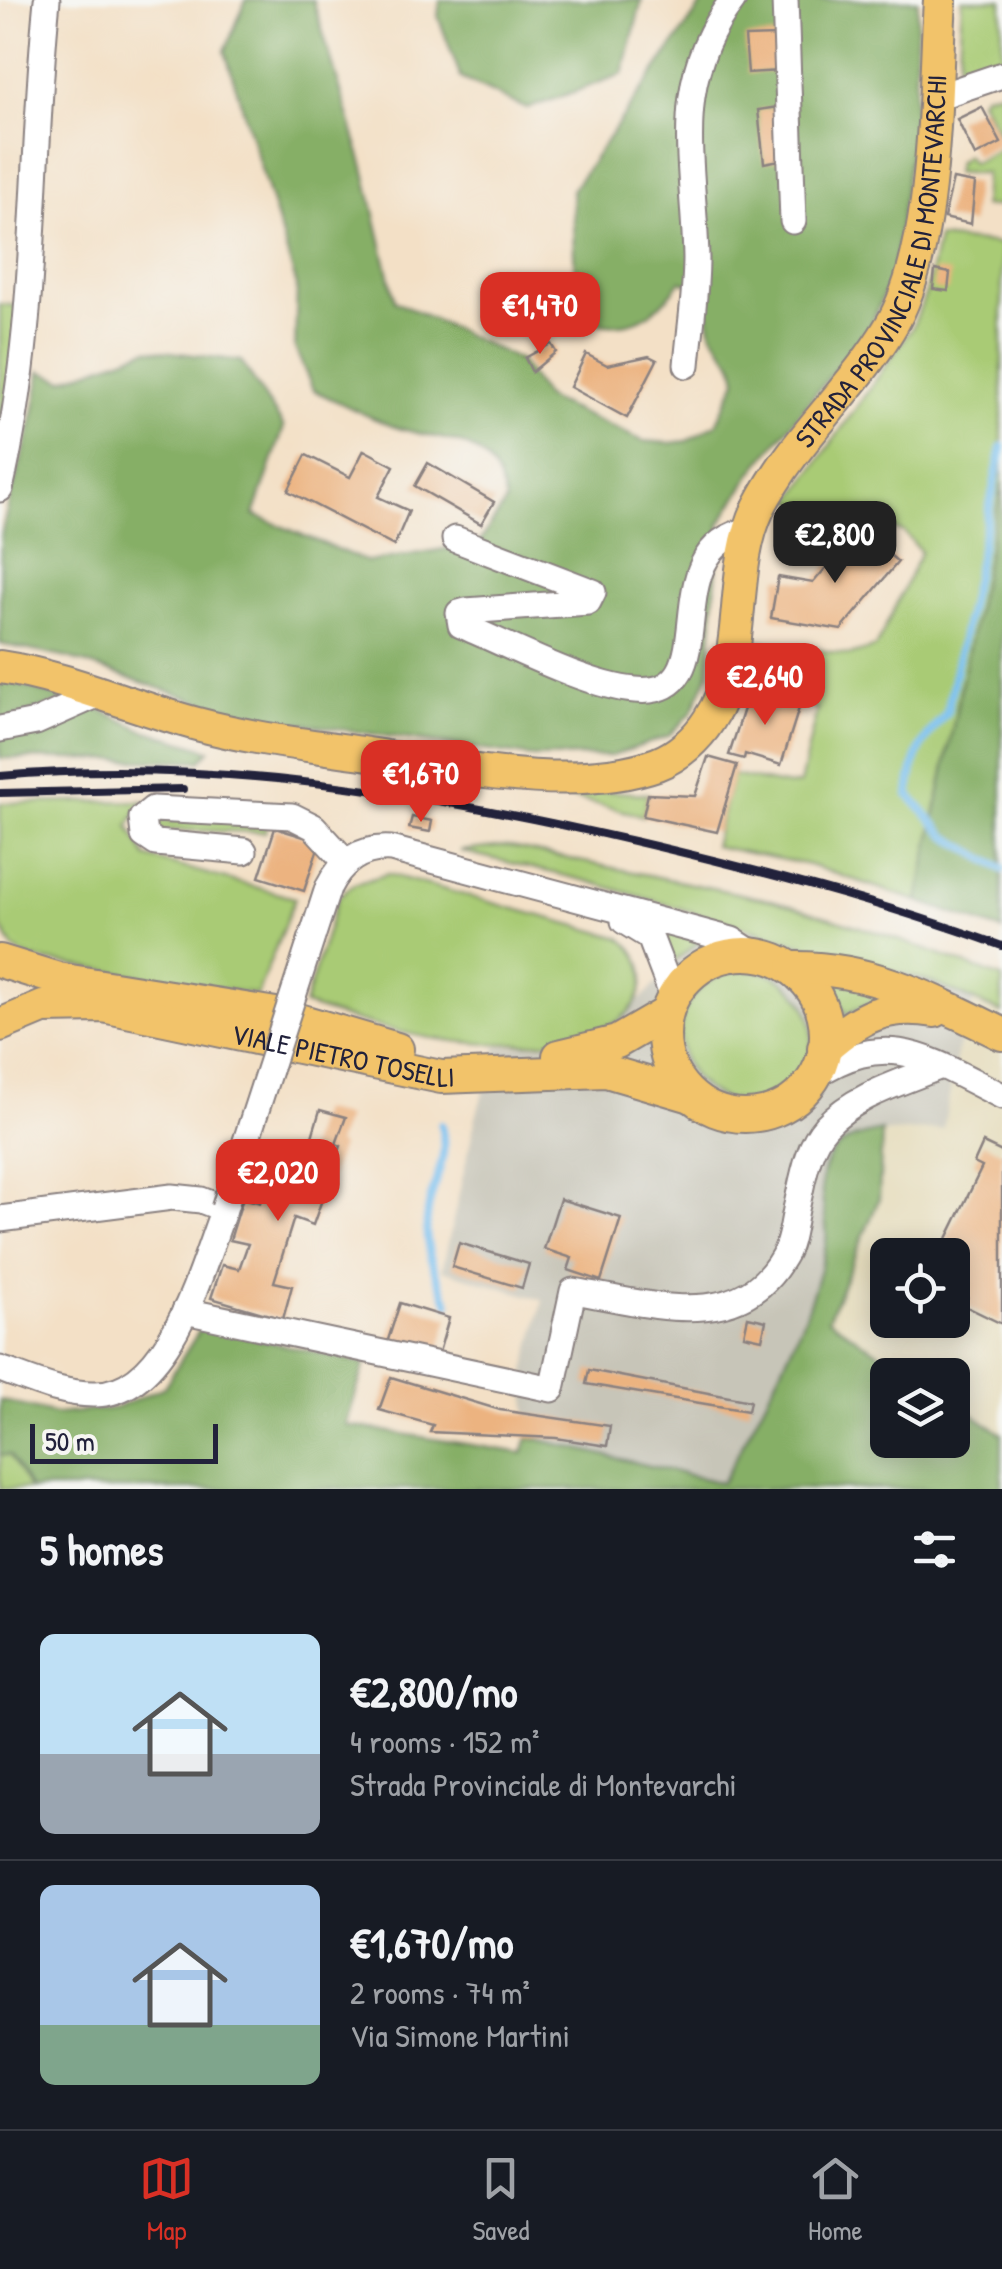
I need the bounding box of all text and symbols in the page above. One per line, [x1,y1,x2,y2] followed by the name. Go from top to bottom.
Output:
[786,74,956,455] street label: STRADA PROVINCIALE DI MONTEVARCHI
[459,272,621,357] pin: €1,470
[502,283,578,326] text: €1,470
[754,501,916,586] pin: €2,800
[795,512,875,555] text: €2,800
[684,643,846,728] pin: €2,640
[727,654,803,697] text: €2,640
[340,740,502,825] pin: €1,670
[383,751,459,794] text: €1,670
[228,1015,455,1096] street label: VIALE PIETRO TOSELLI
[197,1139,359,1224] pin: €2,020
[238,1150,318,1193] text: €2,020
[870,1238,970,1458] map controls
[870,1238,970,1338] button: locate
[870,1358,970,1458] button: layers
[30,1419,218,1464] scale bar
[45,1422,95,1460] text: 50 m
[40,1521,163,1578] text: 5 homes
[907,1522,962,1577] icon: filters
[350,1663,517,1720] text: €2,800/mo
[120,1674,240,1794] icon: home
[350,1720,539,1763] text: 4 rooms · 152 m²
[350,1763,737,1806] text: Strada Provinciale di Montevarchi
[350,1914,514,1971] text: €1,670/mo
[120,1925,240,2045] icon: home
[350,1971,530,2014] text: 2 rooms · 74 m²
[350,2014,570,2057] text: Via Simone Martini
[139,2151,194,2249] tab: Map
[472,2151,530,2249] tab: Saved
[808,2151,863,2249] tab: Home

